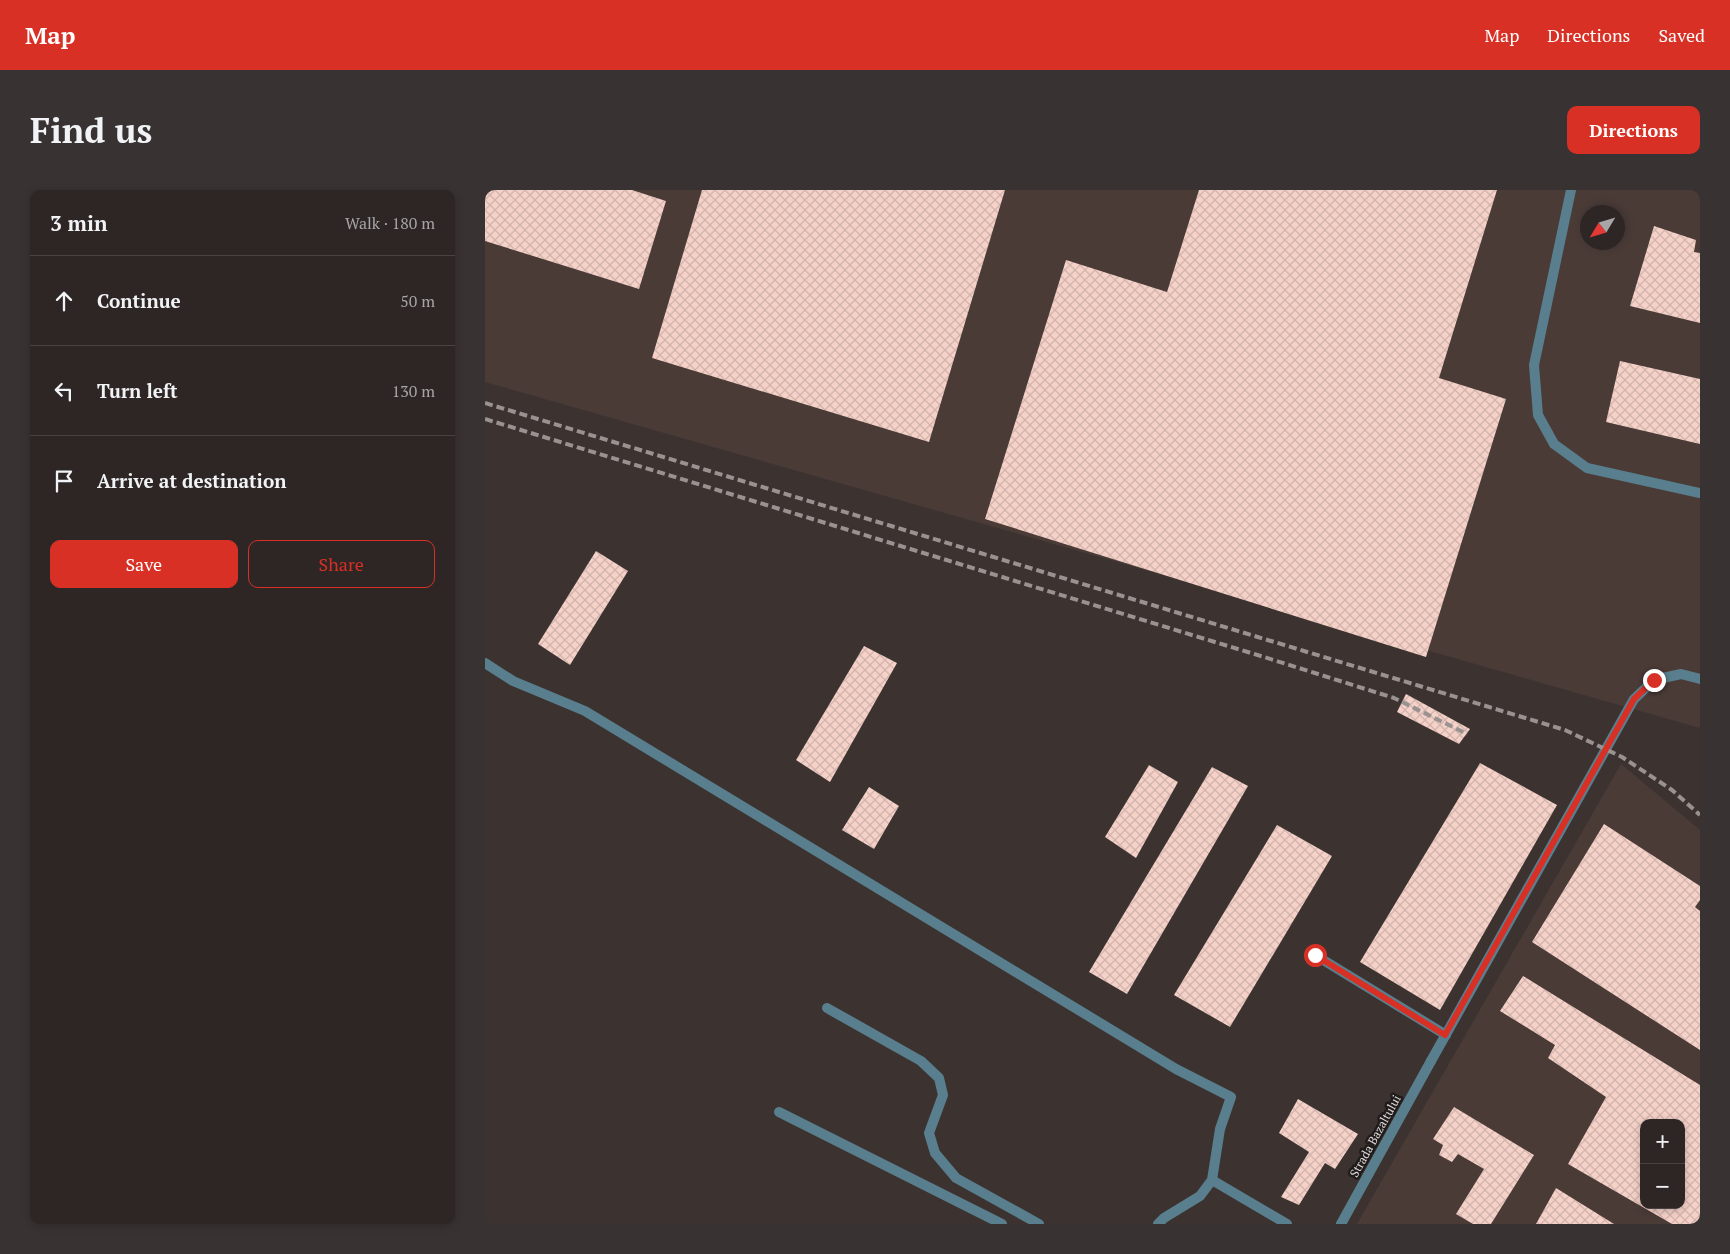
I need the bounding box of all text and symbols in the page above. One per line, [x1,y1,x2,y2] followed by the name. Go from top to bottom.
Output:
[25,19,75,51] text: Map
[1484,23,1519,47] text: Map
[1547,23,1630,47] text: Directions
[1658,23,1705,47] text: Saved
[1567,106,1700,154] button: Directions
[30,107,152,153] text: Find us
[1580,205,1625,250] north arrow
[50,209,107,237] text: 3 min
[345,212,435,234] text: Walk · 180 m
[50,287,78,315] icon: ahead
[97,288,181,313] text: Continue
[400,290,435,312] text: 50 m
[50,377,78,405] icon: left
[97,378,178,403] text: Turn left
[392,380,435,402] text: 130 m
[50,467,78,495] icon: arrive
[97,468,286,493] text: Arrive at destination
[50,540,238,588] button: Save
[248,540,435,588] button: Share
[1643,669,1666,692] route end
[1304,944,1327,967] route start
[1346,1092,1404,1180] street label: Strada Bazaltului
[1640,1119,1685,1209] map controls
[1640,1119,1685,1164] button: +
[1640,1164,1685,1209] button: −

